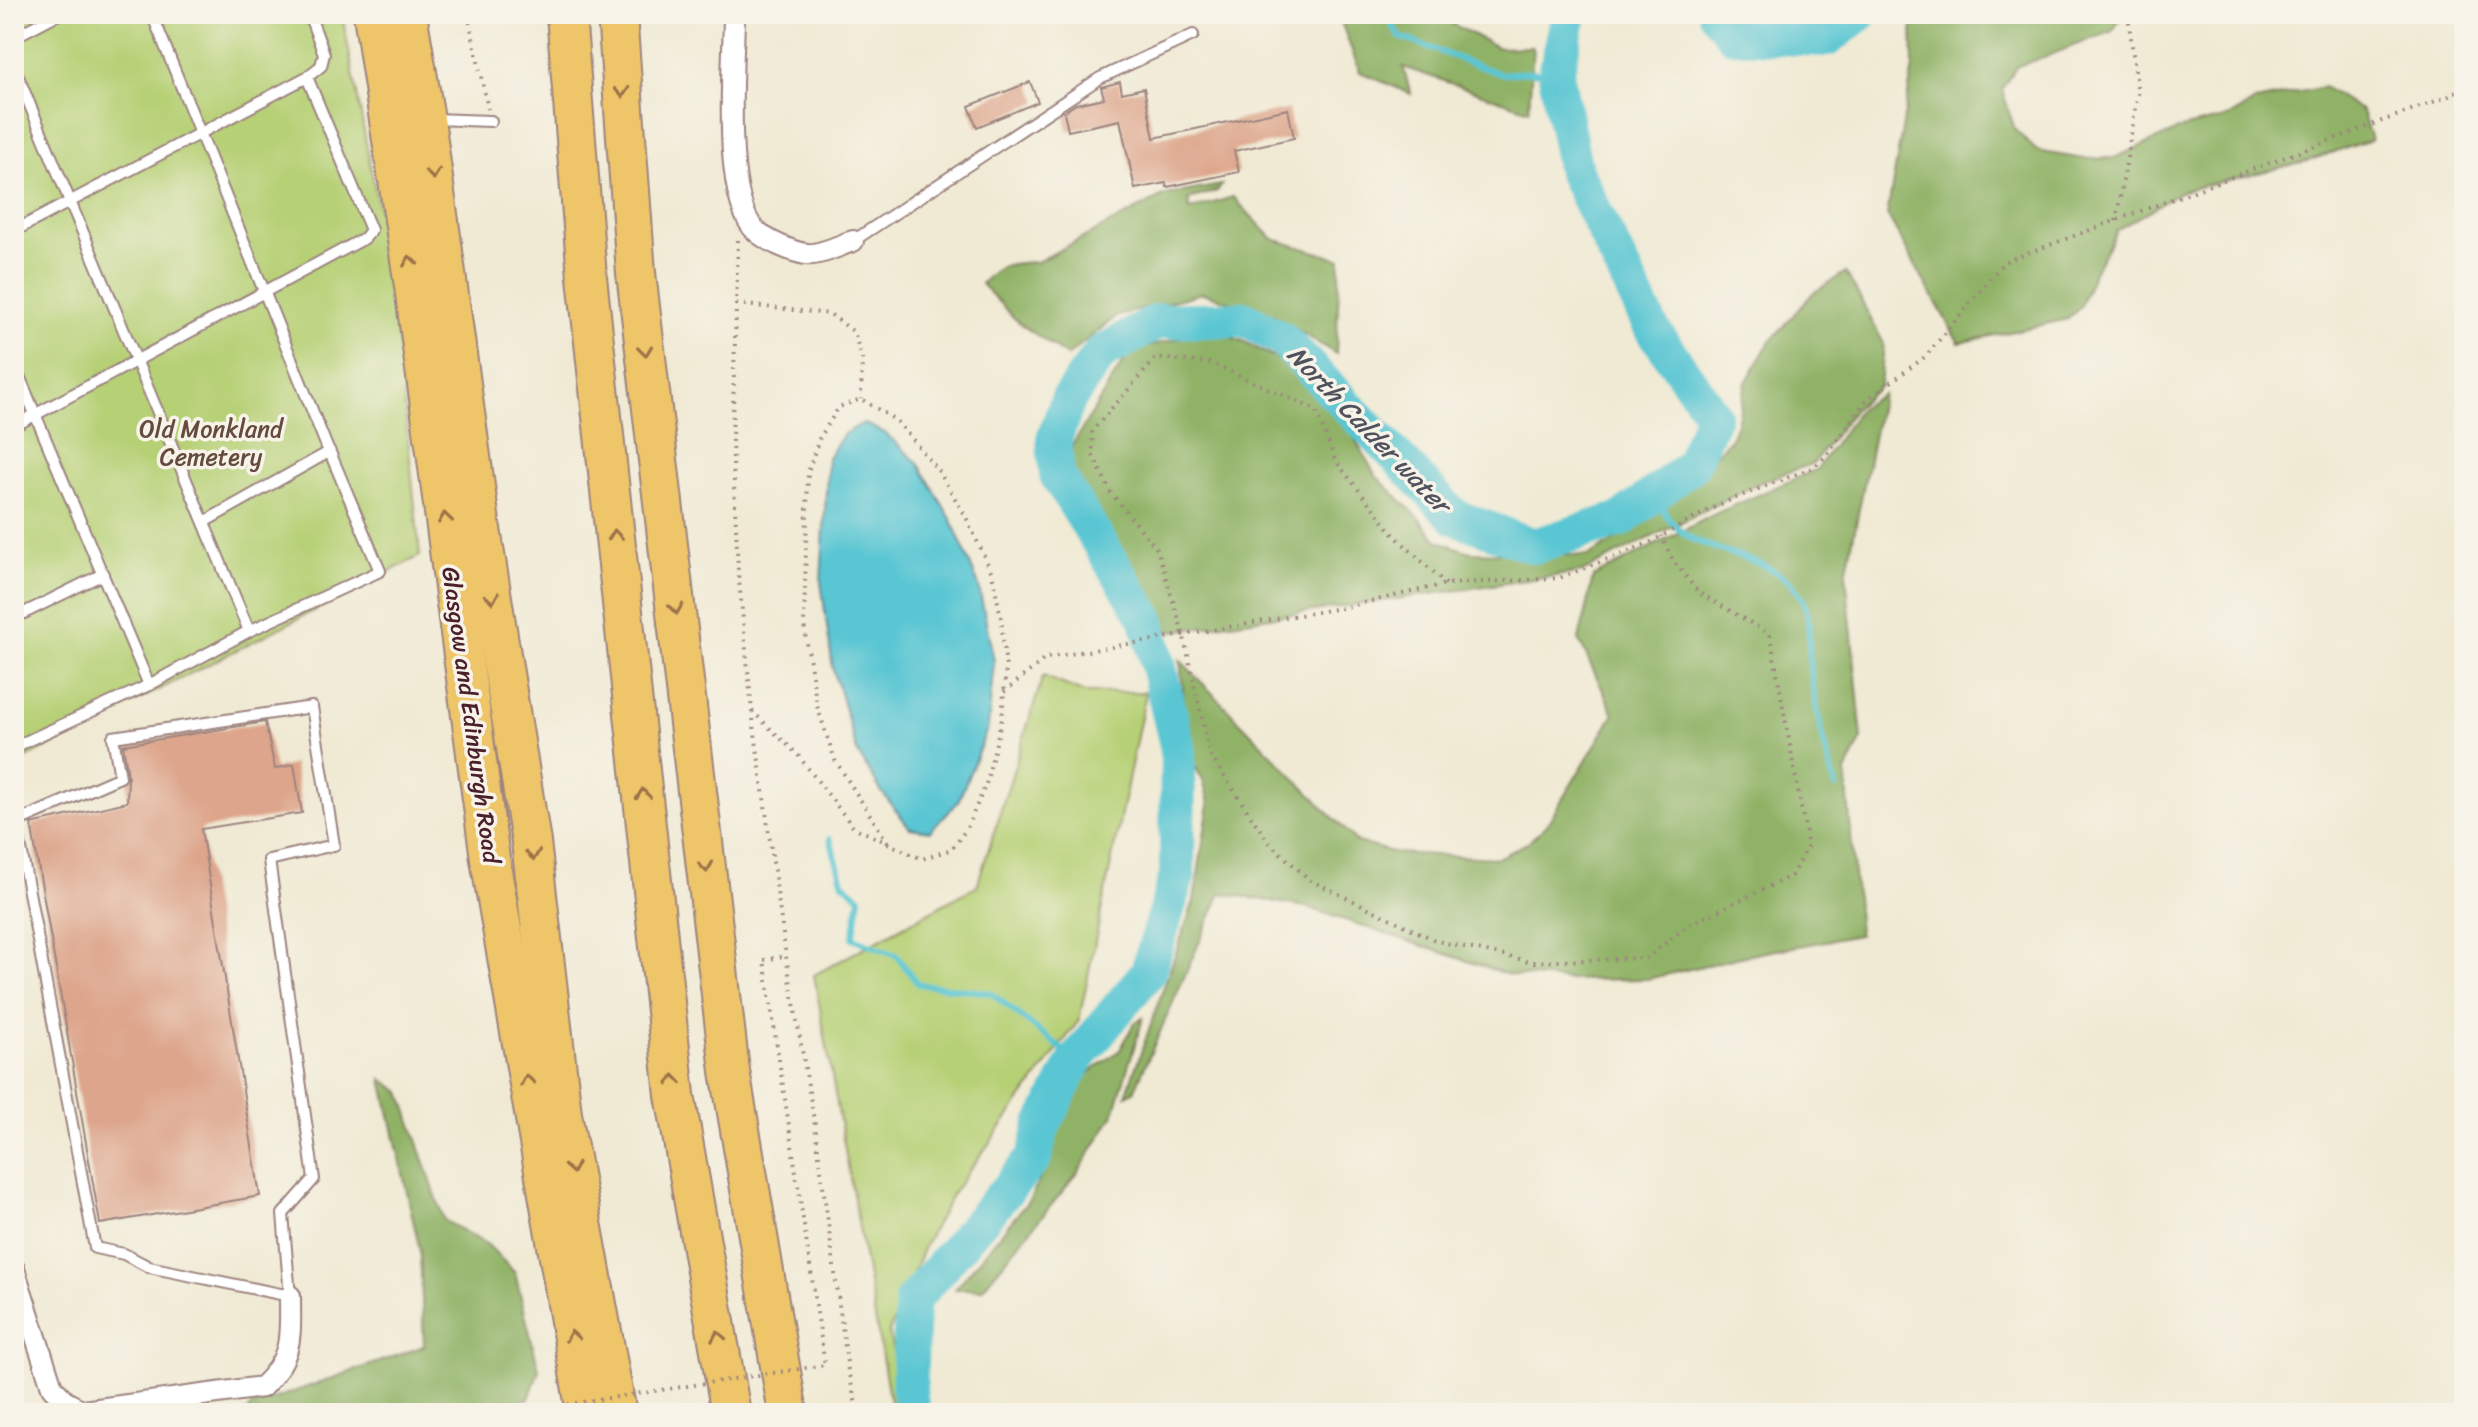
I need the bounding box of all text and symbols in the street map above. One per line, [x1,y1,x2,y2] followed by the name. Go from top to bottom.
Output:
[613,86,630,99] one-way arrow
[424,167,441,181] one-way arrow
[402,254,419,267] one-way arrow
[1276,334,1465,527] water label: North Calder water
[637,345,654,358] one-way arrow
[139,408,285,478] park label: Old Monkland Cemetery
[437,511,454,525] one-way arrow
[606,528,623,541] one-way arrow
[429,564,513,868] street label: Glasgow and Edinburgh Road
[483,591,500,605] one-way arrow
[667,603,684,616] one-way arrow
[634,787,651,800] one-way arrow
[524,849,541,862] one-way arrow
[697,860,714,874] one-way arrow
[520,1073,537,1087] one-way arrow
[665,1073,682,1086] one-way arrow
[562,1161,579,1175] one-way arrow
[710,1329,727,1343] one-way arrow
[565,1330,582,1343] one-way arrow

